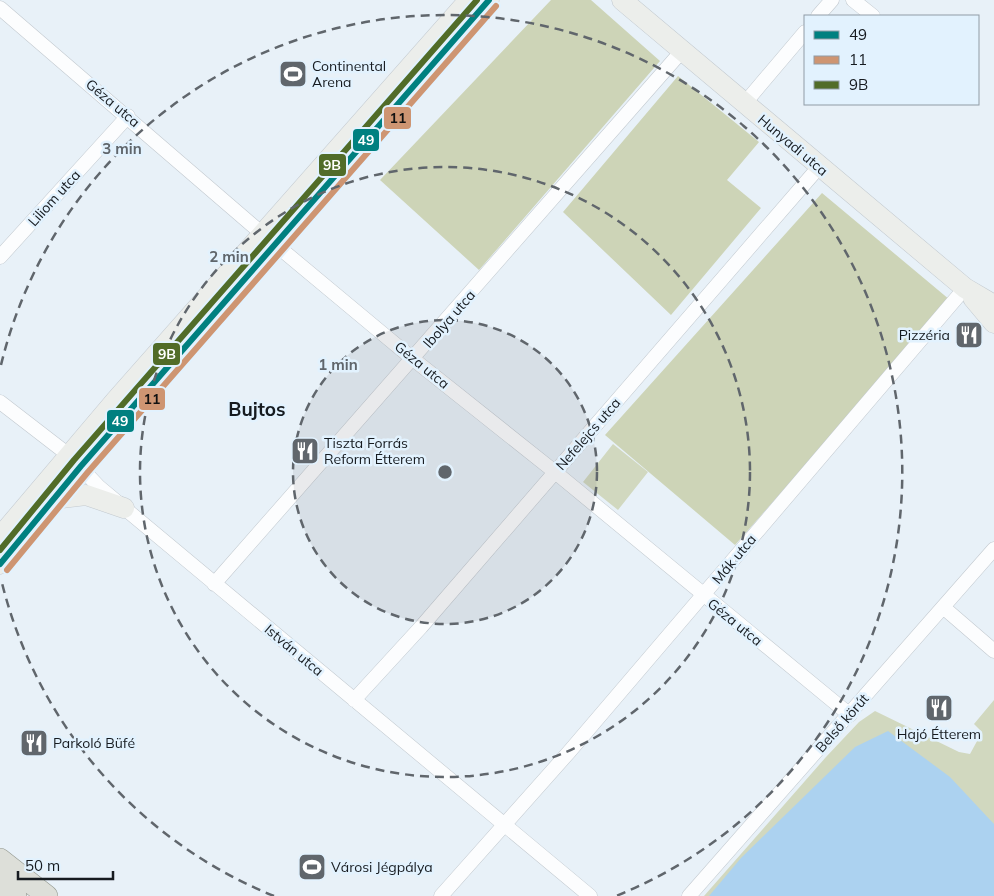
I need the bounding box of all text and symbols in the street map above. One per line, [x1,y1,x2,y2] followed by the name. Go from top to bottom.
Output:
[804,15,979,105] legend
[849,25,867,44] text: 49
[849,50,867,69] text: 11
[312,57,386,91] place label: Continental Arena
[278,59,308,89] sports icon: Continental Arena
[82,75,144,131] street label: Géza utca
[849,75,868,94] text: 9B
[383,106,412,130] line badge: 11
[390,109,406,127] text: 11
[754,110,832,180] street label: Hunyadi utca
[352,128,380,152] line badge: 49
[358,131,374,149] text: 49
[102,139,142,158] text: 3 min
[318,153,347,177] line badge: 9B
[323,156,341,174] text: 9B
[24,166,84,230] street label: Liliom utca
[209,247,249,266] text: 2 min
[419,286,479,352] street label: Ibolya utca
[954,320,984,350] restaurant icon: Pizzéria
[899,326,950,344] place label: Pizzéria
[391,337,453,393] street label: Géza utca
[152,342,181,366] line badge: 9B
[158,345,176,363] text: 9B
[318,355,358,374] text: 1 min
[138,387,166,411] line badge: 11
[144,390,160,408] text: 11
[552,394,624,474] street label: Nefelejcs utca
[228,397,286,421] district label: Bujtos
[106,409,135,433] line badge: 49
[112,412,128,430] text: 49
[324,434,425,468] place label: Tiszta Forrás Reform Étterem
[290,436,320,466] restaurant icon: Tiszta Forrás Reform Étterem
[436,463,454,481] centre of rings
[708,530,760,588] street label: Mák utca
[704,594,766,650] street label: Géza utca
[261,620,327,680] street label: István utca
[812,690,873,756] street label: Belső körút
[924,693,954,723] restaurant icon: Hajó Étterem
[897,725,981,743] place label: Hajó Étterem
[19,728,49,758] restaurant icon: Parkoló Büfé
[53,734,135,752] place label: Parkoló Büfé
[18,848,112,880] scale bar
[297,852,327,882] sports icon: Városi Jégpálya
[25,856,60,875] text: 50 m
[331,858,433,876] place label: Városi Jégpálya

